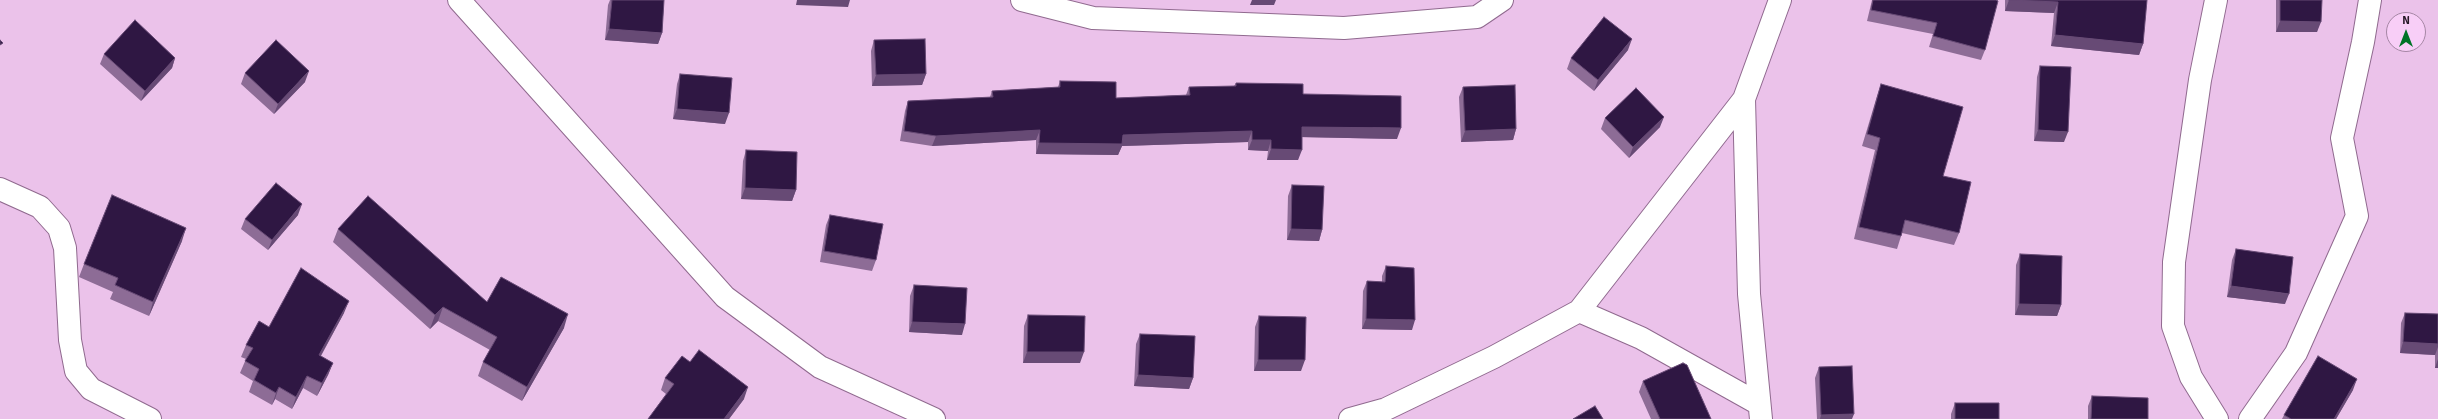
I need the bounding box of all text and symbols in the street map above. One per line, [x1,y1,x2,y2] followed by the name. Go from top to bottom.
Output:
[2386,12,2426,52] north arrow
[2402,14,2410,27] text: N

